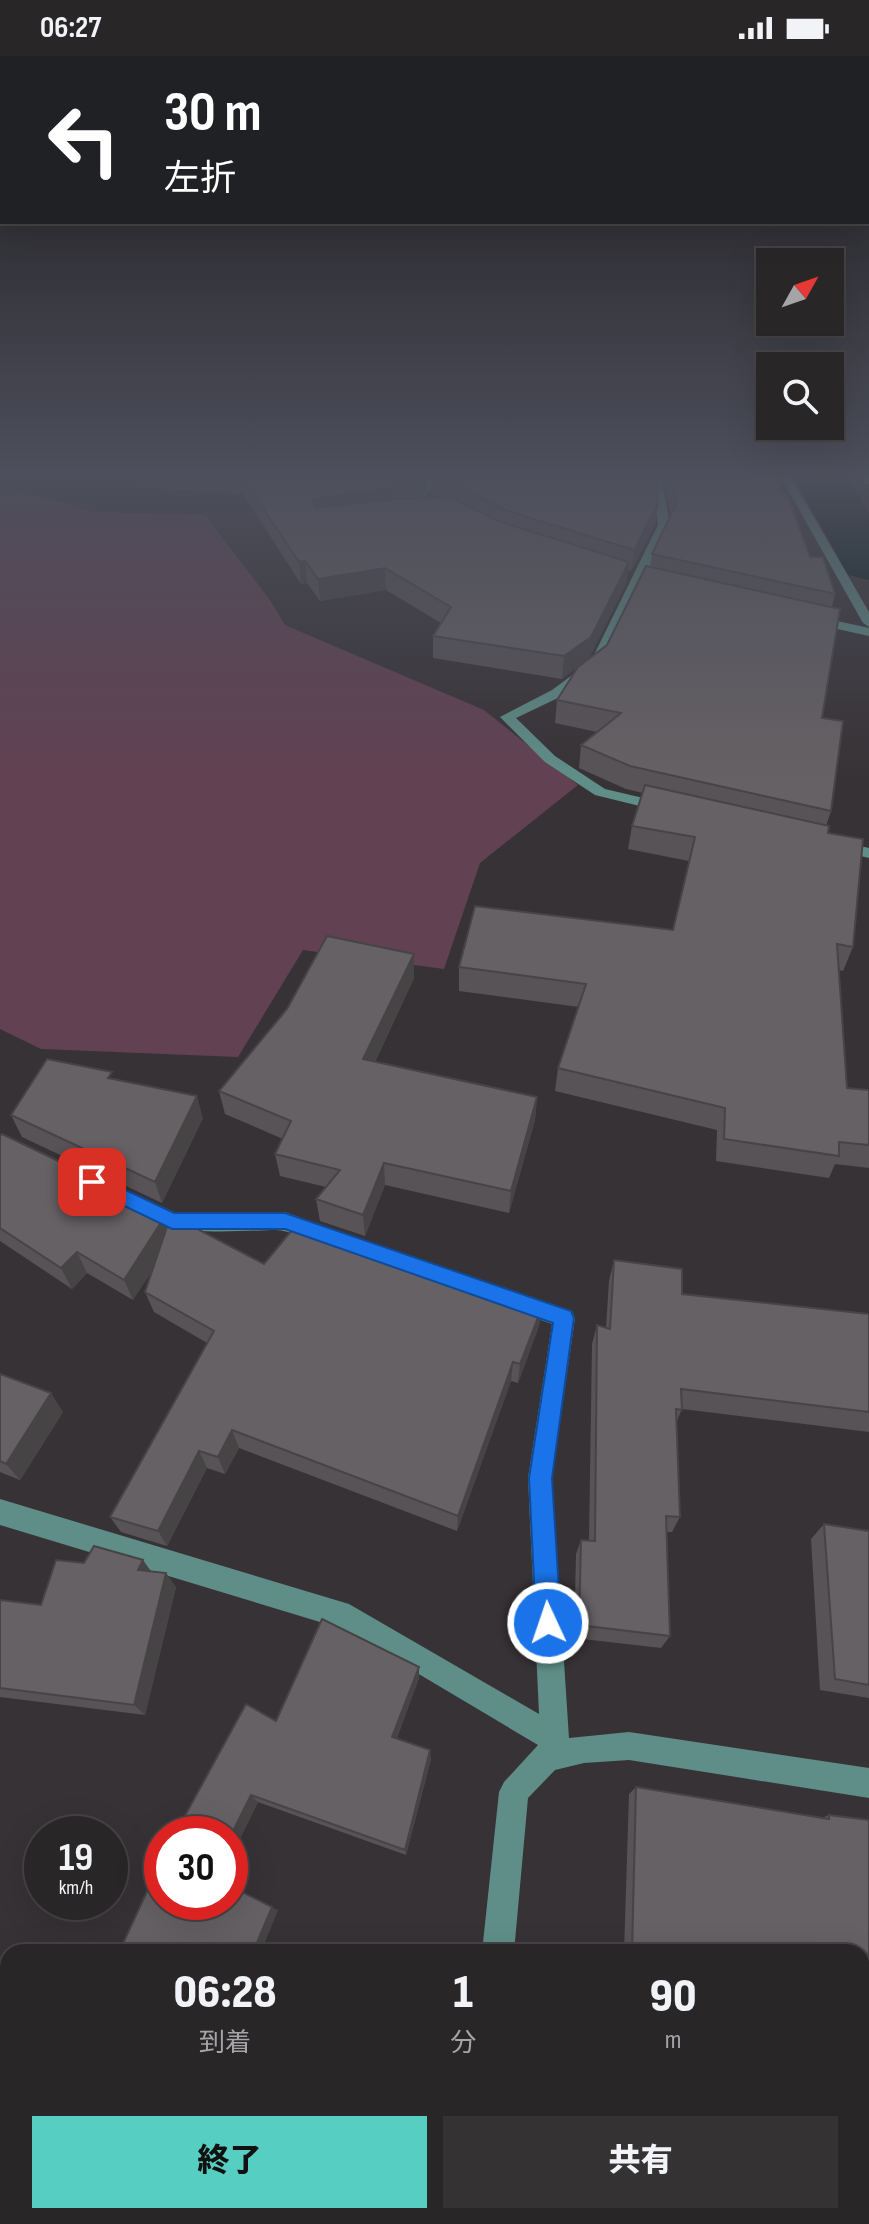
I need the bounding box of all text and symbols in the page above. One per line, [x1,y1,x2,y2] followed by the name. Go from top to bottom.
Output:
[40,10,101,46] text: 06:27
[164,80,262,147] text: 30 m
[32,88,136,192] icon: left
[164,158,236,201] text: 左折
[756,248,844,336] north arrow
[756,248,844,440] map controls
[756,352,844,440] button: search
[58,1148,126,1216] pin
[70,1160,114,1204] icon: arrive
[506,1581,590,1665] position arrow
[144,1816,248,1920] speed limit sign: 30
[59,1834,93,1882] text: 19
[59,1876,93,1900] text: km/h
[173,1964,277,2021] text: 06:28
[453,1964,473,2021] text: 1
[650,1968,697,2025] text: 90
[665,2025,681,2056] text: m
[199,2028,251,2059] text: 到着
[450,2028,476,2059] text: 分
[32,2116,427,2208] button: 終了
[443,2116,838,2208] button: 共有

